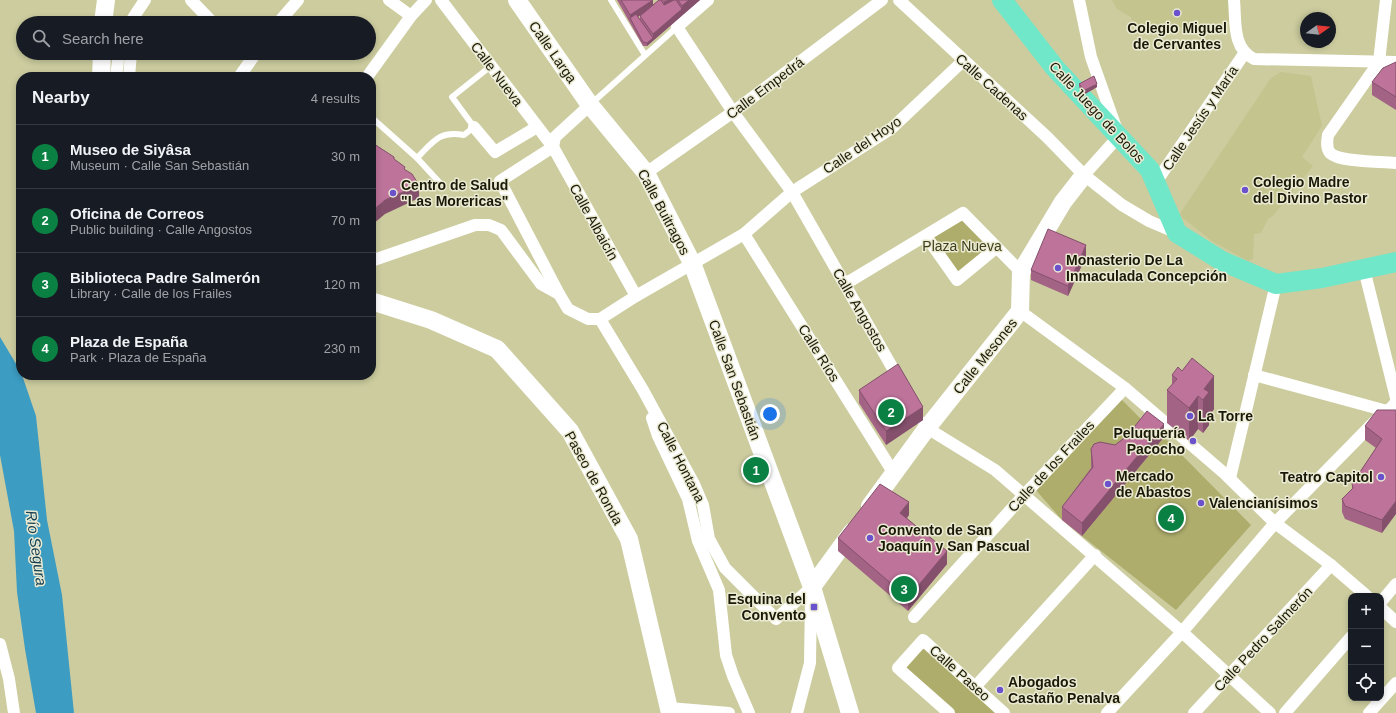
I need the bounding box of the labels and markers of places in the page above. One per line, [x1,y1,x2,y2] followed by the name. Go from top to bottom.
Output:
[1172,8,1182,18] marker: Colegio Miguel de Cervantes
[1127,20,1227,52] place label: Colegio Miguel de Cervantes
[1253,174,1368,206] place label: Colegio Madre del Divino Pastor
[401,177,508,209] place label: Centro de Salud "Las Morericas"
[1240,185,1250,195] marker: Colegio Madre del Divino Pastor
[388,188,398,198] marker: Centro de Salud "Las Morericas"
[1066,252,1227,284] place label: Monasterio De La Inmaculada Concepción
[1053,263,1063,273] marker: Monasterio De La Inmaculada Concepción
[878,397,904,427] pin: 2
[1198,408,1253,424] place label: La Torre
[1185,411,1195,421] marker: La Torre
[1113,425,1185,457] place label: Peluquería Pacocho
[1188,436,1198,446] marker: Peluquería Pacocho
[743,455,769,485] pin: 1
[1116,468,1191,500] place label: Mercado de Abastos
[1280,469,1373,485] place label: Teatro Capitol
[1376,472,1386,482] marker: Teatro Capitol
[1103,479,1113,489] marker: Mercado de Abastos
[1209,495,1318,511] place label: Valencianísimos
[1196,498,1206,508] marker: Valencianísimos
[1158,503,1184,533] pin: 4
[878,522,1030,554] place label: Convento de San Joaquín y San Pascual
[865,533,875,543] marker: Convento de San Joaquín y San Pascual
[891,574,917,604] pin: 3
[727,591,806,623] place label: Esquina del Convento
[809,602,819,612] marker: Esquina del Convento
[1008,674,1120,706] place label: Abogados Castaño Penalva
[995,685,1005,695] marker: Abogados Castaño Penalva

